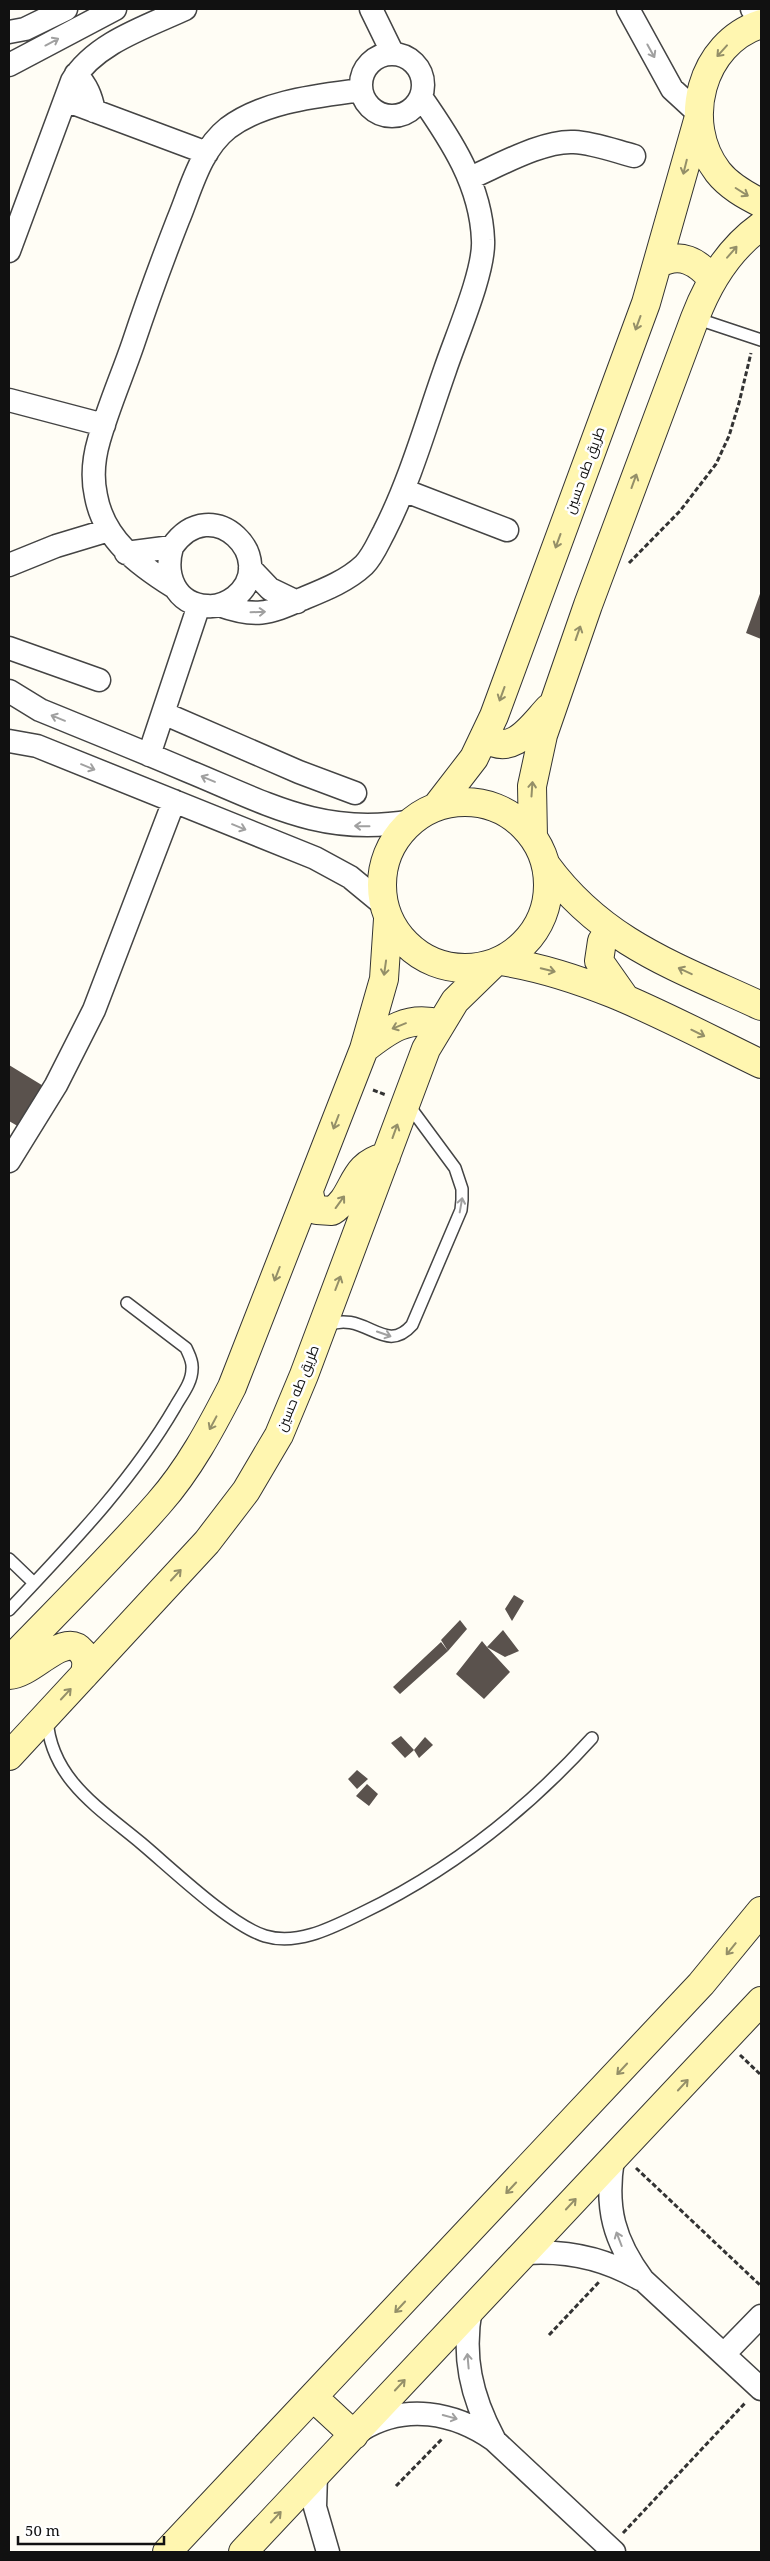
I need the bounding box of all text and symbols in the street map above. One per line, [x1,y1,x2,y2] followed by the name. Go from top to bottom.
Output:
[44,37,59,46] one-way arrow
[646,44,656,59] one-way arrow
[716,44,728,57] one-way arrow
[680,159,689,175] one-way arrow
[734,187,748,197] one-way arrow
[726,246,738,259] one-way arrow
[633,315,642,330] one-way arrow
[559,424,609,516] street label: طريق طه حسين
[630,473,639,489] one-way arrow
[553,533,562,548] one-way arrow
[250,608,266,617] one-way arrow
[574,626,583,642] one-way arrow
[497,685,506,701] one-way arrow
[51,712,66,722] one-way arrow
[80,762,95,772] one-way arrow
[201,774,216,784] one-way arrow
[528,781,537,797] one-way arrow
[354,821,370,831] one-way arrow
[231,823,246,833] one-way arrow
[380,959,390,975] one-way arrow
[678,965,693,975] one-way arrow
[540,966,556,975] one-way arrow
[392,1021,407,1031] one-way arrow
[690,1029,705,1039] one-way arrow
[331,1114,340,1129] one-way arrow
[391,1123,400,1139] one-way arrow
[335,1195,345,1209] one-way arrow
[456,1198,466,1214] one-way arrow
[272,1265,281,1281] one-way arrow
[334,1276,343,1291] one-way arrow
[376,1330,391,1339] one-way arrow
[271,1342,323,1434] street label: طريق طه حسين
[208,1415,218,1430] one-way arrow
[170,1569,182,1581] one-way arrow
[60,1688,72,1701] one-way arrow
[726,1942,737,1955] one-way arrow
[616,2063,628,2076] one-way arrow
[677,2079,689,2092] one-way arrow
[505,2181,517,2194] one-way arrow
[565,2198,577,2210] one-way arrow
[614,2232,623,2247] one-way arrow
[394,2300,406,2313] one-way arrow
[463,2353,473,2369] one-way arrow
[394,2379,405,2392] one-way arrow
[442,2413,458,2422] one-way arrow
[270,2510,282,2523] one-way arrow
[18,2514,164,2546] scale bar
[25,2520,60,2540] text: 50 m

